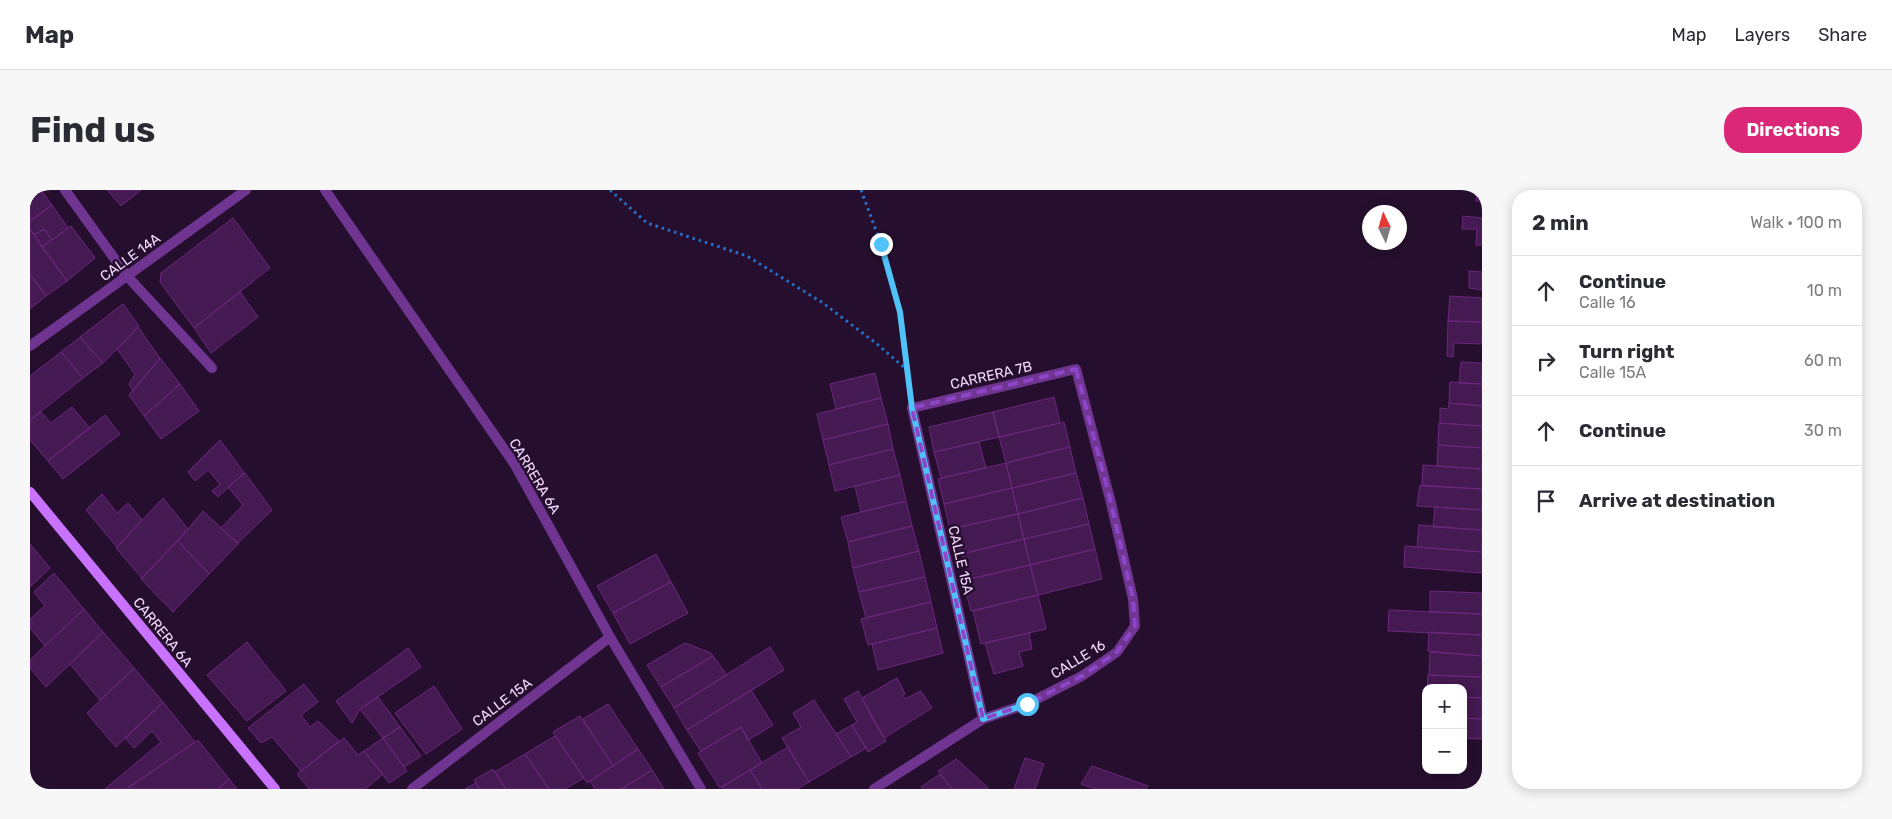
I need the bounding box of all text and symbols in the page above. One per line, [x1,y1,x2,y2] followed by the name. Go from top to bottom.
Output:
[25,21,74,49] text: Map
[1672,24,1707,46] text: Map
[1735,24,1790,46] text: Layers
[1818,24,1867,46] text: Share
[1724,107,1862,153] button: Directions
[30,109,155,151] text: Find us
[1362,205,1407,250] north arrow
[1532,210,1589,235] text: 2 min
[1750,213,1842,232] text: Walk · 100 m
[97,229,164,285] street label: CALLE 14A
[870,233,893,256] route end
[1579,270,1666,293] text: Continue
[1532,277,1560,305] icon: ahead
[1807,281,1842,300] text: 10 m
[1579,293,1636,312] text: Calle 16
[1579,340,1674,363] text: Turn right
[1532,347,1560,375] icon: right
[1804,351,1842,370] text: 60 m
[948,358,1034,393] street label: CARRERA 7B
[1579,363,1646,382] text: Calle 15A
[1532,417,1560,445] icon: ahead
[1579,419,1666,442] text: Continue
[1804,421,1842,440] text: 30 m
[505,436,564,518] street label: CARRERA 6A
[1532,487,1560,515] icon: arrive
[1579,489,1775,512] text: Arrive at destination
[944,524,977,597] street label: CALLE 15A
[129,594,196,671] street label: CARRERA 6A
[1048,637,1109,682] street label: CALLE 16
[469,674,536,730] street label: CALLE 15A
[1422,684,1467,774] map controls
[1422,684,1467,729] button: +
[1016,693,1039,716] route start
[1422,729,1467,774] button: −

